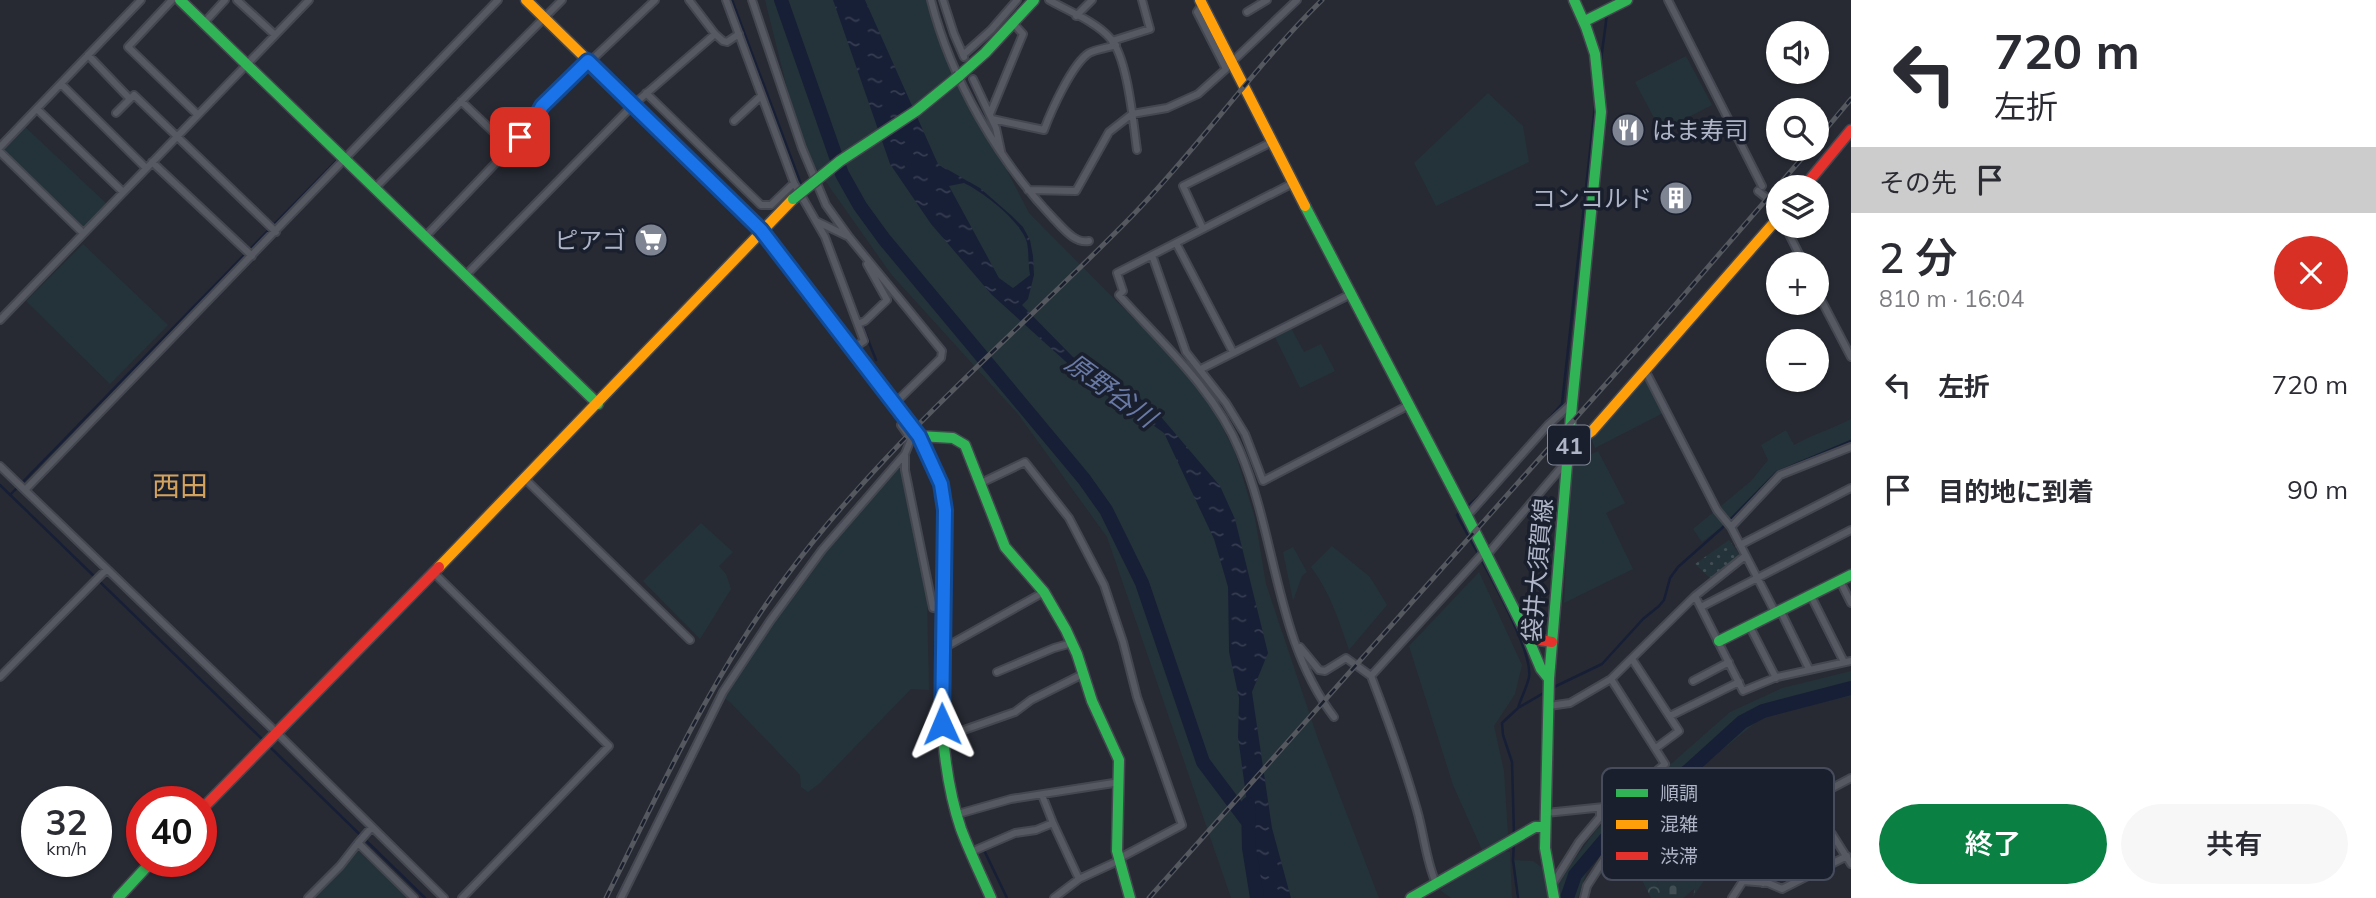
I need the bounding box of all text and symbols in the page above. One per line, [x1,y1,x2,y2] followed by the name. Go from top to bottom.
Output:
[1994,20,2140,81] text: 720 m
[1766,21,1829,392] map controls
[1766,21,1829,84] button: sound
[1879,28,1970,119] icon: left
[1994,86,2058,126] text: 左折
[1766,98,1829,161] button: search
[490,107,550,167] pin
[1609,111,1647,149] restaurant icon: はま寿司
[1652,115,1748,145] place label: はま寿司
[501,118,539,156] icon: arrive
[1971,161,2009,199] icon: arrive
[1879,166,1957,199] text: その先
[1766,175,1829,238] button: layers
[1657,179,1695,217] building icon: コンコルド
[1532,183,1652,213] place label: コンコルド
[632,221,670,259] supermarket icon: ピアゴ
[554,225,626,255] place label: ピアゴ
[1879,231,1957,284] text: 2 分
[2274,236,2348,310] button: close
[1766,252,1829,315] button: +
[1879,284,2024,313] text: 810 m · 16:04
[1766,329,1829,392] button: −
[1059,346,1165,436] water label: 原野谷川
[1879,366,1917,404] icon: left
[2272,368,2348,401] text: 720 m
[1938,370,1990,403] text: 左折
[1548,426,1590,464] road number: 41
[152,468,208,503] district label: 西田
[1879,471,1917,509] icon: arrive
[2287,473,2348,506] text: 90 m
[1938,475,2094,508] text: 目的地に到着
[1516,497,1558,643] street label: 袋井大須賀線
[905,687,979,761] position arrow
[1602,768,1834,880] legend
[1660,781,1698,805] text: 順調
[126,786,217,877] speed limit sign: 40
[45,800,88,844] text: 32
[1879,804,2107,884] button: 終了
[2121,804,2348,884] button: 共有
[1660,812,1698,836] text: 混雑
[46,837,87,860] text: km/h
[1660,844,1698,868] text: 渋滞

